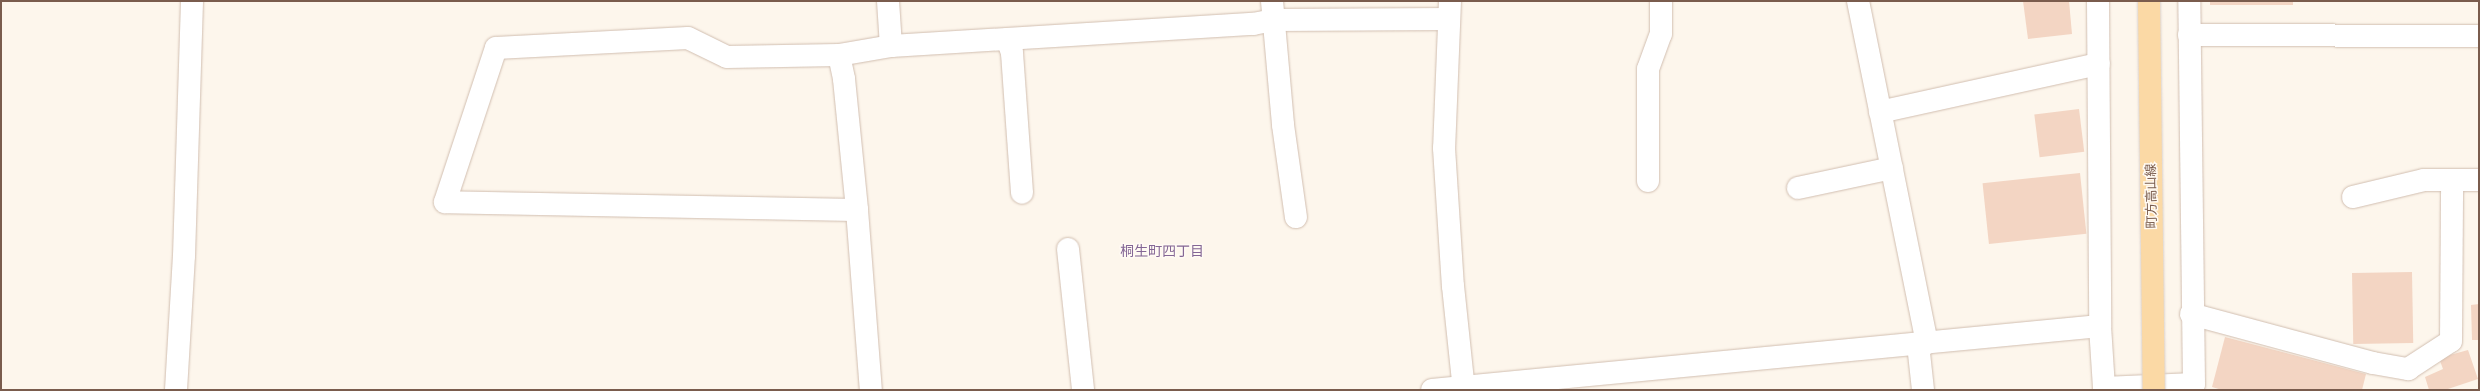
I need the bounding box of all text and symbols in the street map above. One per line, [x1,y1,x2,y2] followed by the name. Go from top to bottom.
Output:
[2144,163,2160,229] street label: 町方高山線
[1120,243,1204,259] district label: 桐生町四丁目

